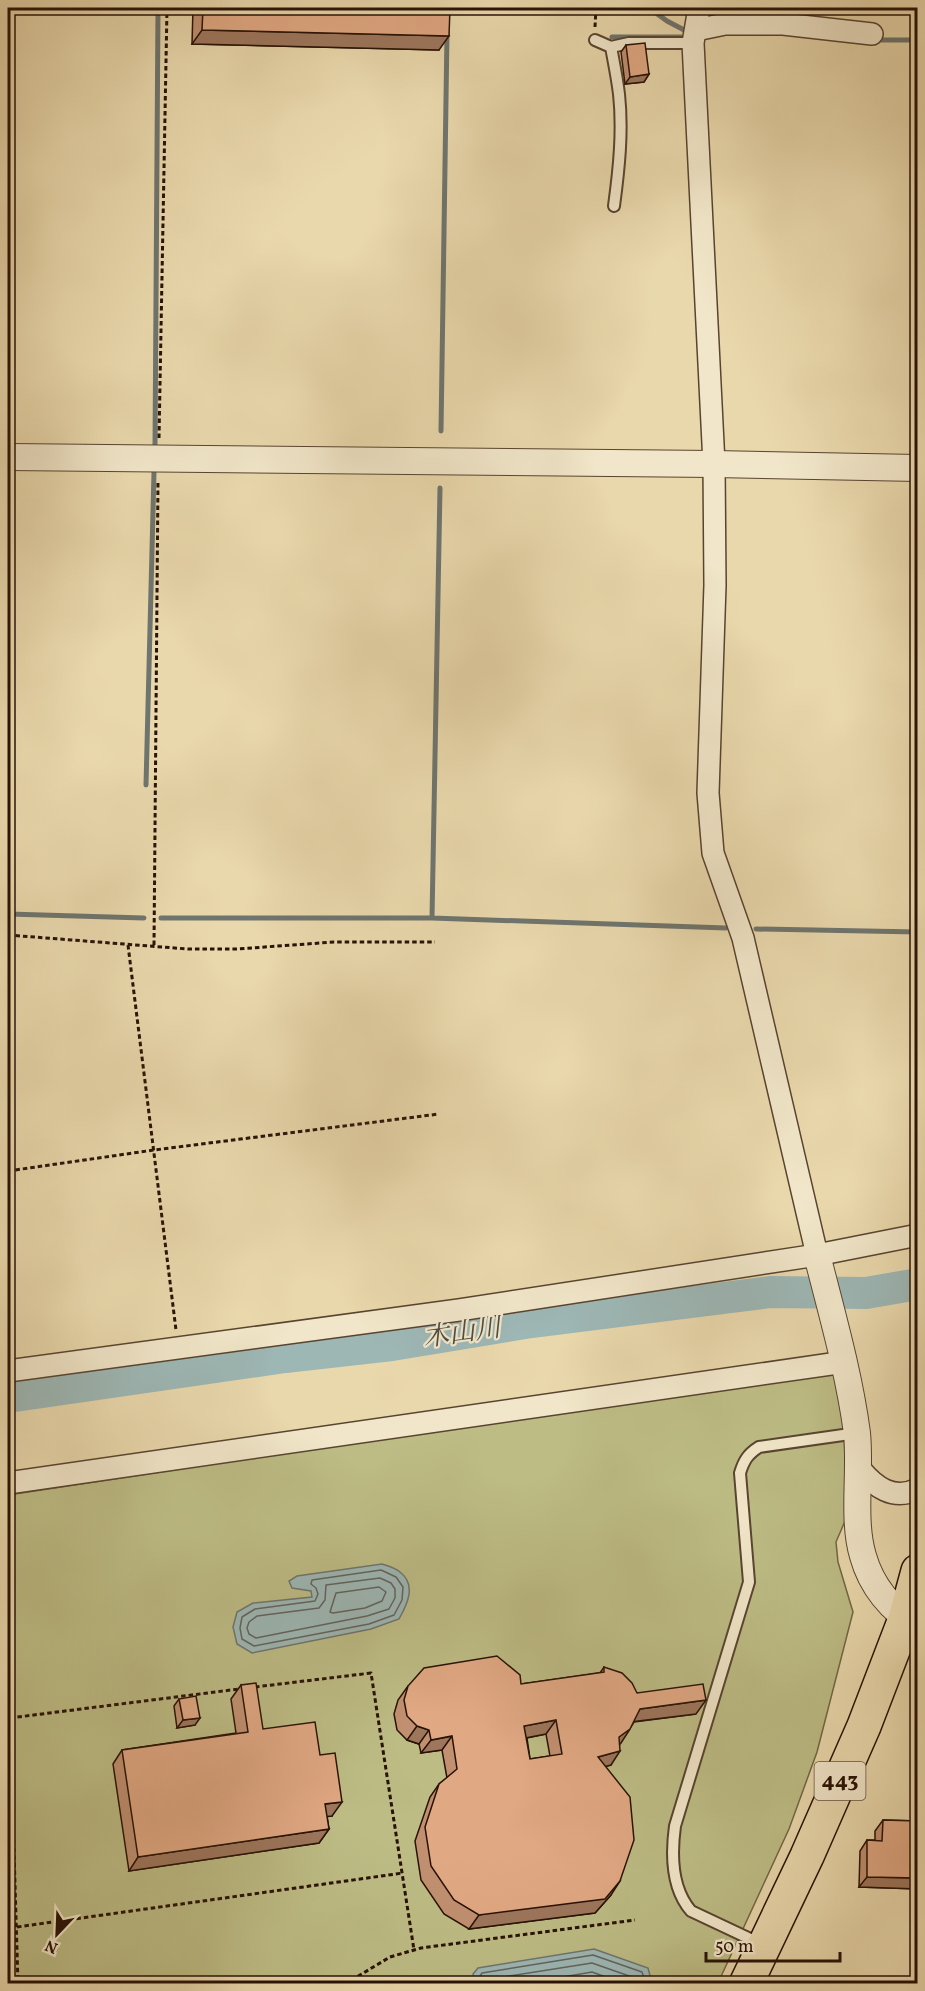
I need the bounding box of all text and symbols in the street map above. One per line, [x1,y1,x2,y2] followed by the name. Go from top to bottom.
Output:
[421,1310,506,1357] water label: 木山川
[814,1762,866,1800] road number: 443
[27,1904,87,1964] north arrow
[706,1925,840,1963] scale bar
[42,1933,62,1958] text: N
[715,1935,754,1960] text: 50 m

